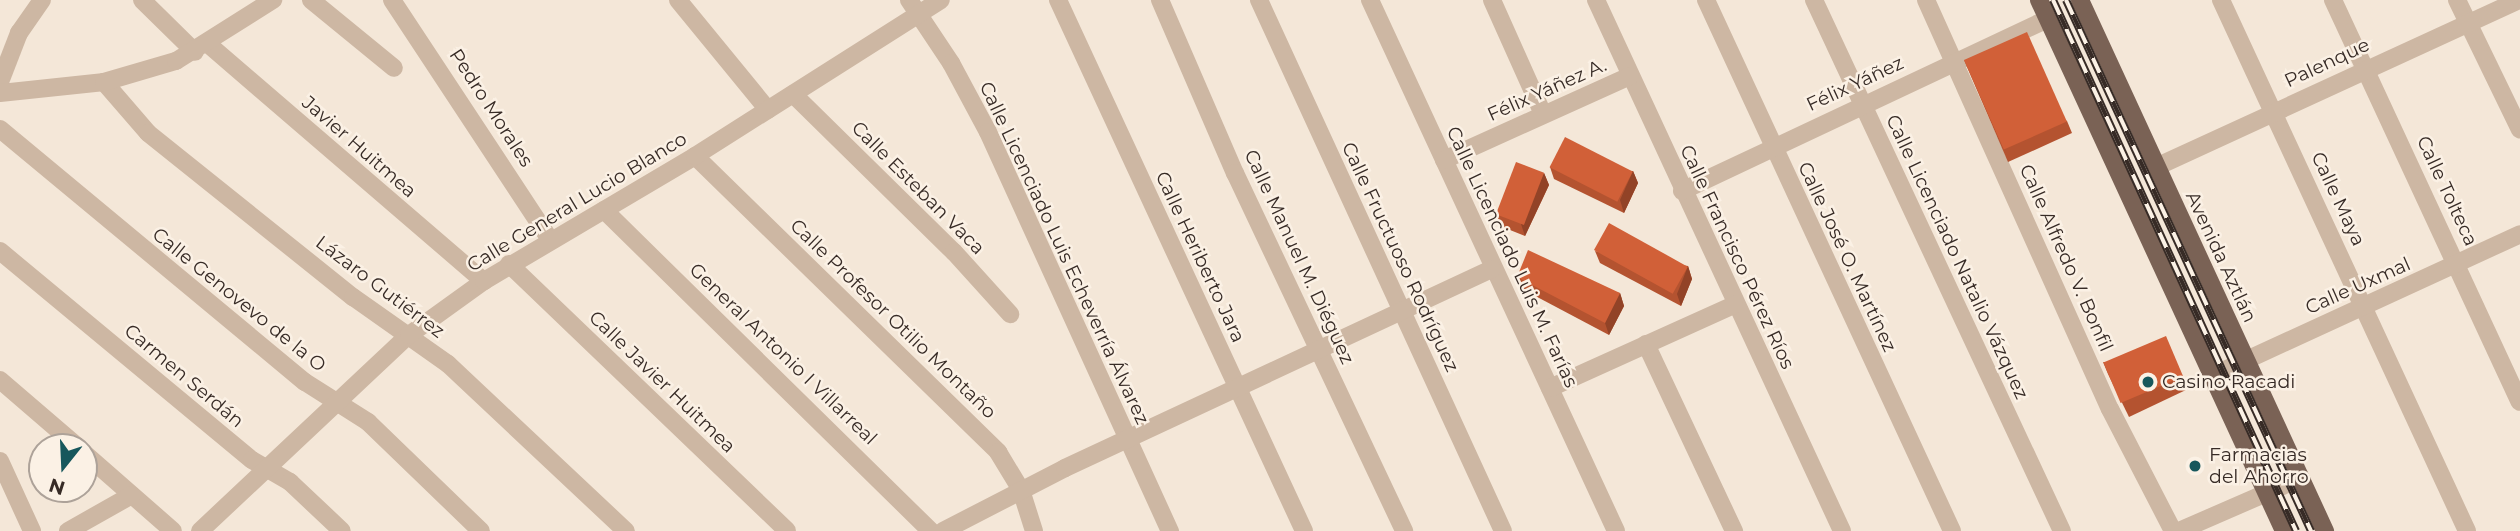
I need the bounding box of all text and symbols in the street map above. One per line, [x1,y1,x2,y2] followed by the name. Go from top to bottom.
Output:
[2281,33,2373,93] street label: Palenque
[444,45,538,171] street label: Pedro Morales
[1803,52,1907,116] street label: Félix Yáñez
[1484,54,1610,126] street label: Félix Yáñez A.
[974,78,1154,428] street label: Calle Licenciado Luis Echeverría Álvarez
[297,91,421,203] street label: Javier Huitmea
[1881,111,2033,403] street label: Calle Licenciado Natalio Vázquez
[847,117,989,259] street label: Calle Esteban Vaca
[1441,123,1583,391] street label: Calle Licenciado Luis M. Farías
[463,127,691,277] street label: Calle General Lucio Blanco
[2412,132,2482,250] street label: Calle Tolteca
[1337,139,1463,375] street label: Calle Fructuoso Rodríguez
[1675,141,1799,373] street label: Calle Francisco Pérez Ríos
[1239,146,1359,368] street label: Calle Manuel M. Diéguez
[2306,148,2370,250] street label: Calle Maya
[1793,158,1901,356] street label: Calle José O. Martínez
[2014,161,2118,355] street label: Calle Alfredo V. Bonfil
[1150,168,1250,346] street label: Calle Heriberto Jara
[2181,188,2261,326] street label: Avenida Aztlán
[785,214,1001,424] street label: Calle Profesor Otilio Montaño
[148,223,330,377] street label: Calle Genovevo de la O
[311,231,449,343] street label: Lázaro Gutiérrez
[2302,253,2414,319] street label: Calle Uxmal
[685,258,881,450] street label: General Antonio I Villarreal
[584,306,740,458] street label: Calle Javier Huitmea
[120,319,248,433] street label: Carmen Serdán
[2162,371,2295,393] place label: Casino Racadi
[2140,374,2156,390] marker: Casino Racadi
[28,433,98,503] north arrow
[2209,444,2309,488] place label: Farmacias del Ahorro
[2187,458,2203,474] marker: Farmacias del Ahorro
[46,473,68,500] text: N

